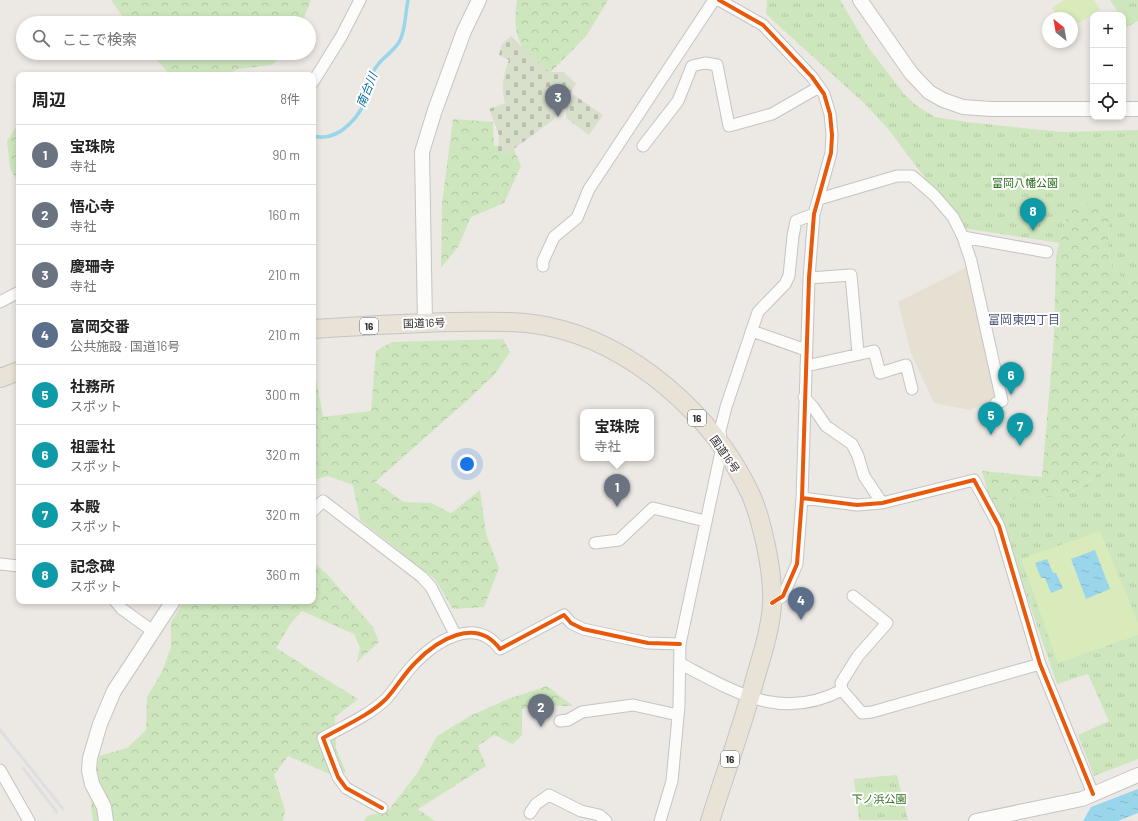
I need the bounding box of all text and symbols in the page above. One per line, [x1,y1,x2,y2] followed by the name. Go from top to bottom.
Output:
[1042,12,1078,48] north arrow
[1090,12,1126,120] map controls
[1090,12,1126,48] button: +
[16,16,316,60] search box
[30,27,52,49] icon: search
[62,30,137,48] text: ここで検索
[1090,48,1126,84] button: −
[353,68,380,109] water label: 南台川
[545,84,571,117] pin: 3
[1090,84,1126,120] button: locate
[32,89,66,109] text: 周辺
[280,91,300,107] text: 8件
[70,137,115,155] text: 宝珠院
[43,147,47,163] text: 1
[273,147,300,163] text: 90 m
[70,158,96,174] text: 寺社
[992,176,1058,189] park label: 富岡八幡公園
[70,197,115,215] text: 悟心寺
[1020,198,1046,231] pin: 8
[41,207,49,223] text: 2
[268,207,300,223] text: 160 m
[70,218,96,234] text: 寺社
[70,257,115,275] text: 慶珊寺
[41,267,49,283] text: 3
[268,267,300,283] text: 210 m
[70,278,96,294] text: 寺社
[988,312,1060,326] district label: 富岡東四丁目
[403,315,445,330] street label: 国道16号
[70,317,130,335] text: 富岡交番
[360,318,378,334] road number: 16
[41,327,49,343] text: 4
[268,327,300,343] text: 210 m
[70,338,180,354] text: 公共施設 · 国道16号
[998,362,1024,395] pin: 6
[70,377,115,395] text: 社務所
[41,387,49,403] text: 5
[265,387,300,403] text: 300 m
[70,398,122,414] text: スポット
[978,402,1004,435] pin: 5
[580,409,654,461] popup
[688,410,706,426] road number: 16
[1007,413,1033,446] pin: 7
[594,417,640,435] text: 宝珠院
[708,433,743,475] street label: 国道16号
[70,437,115,455] text: 祖霊社
[594,438,621,454] text: 寺社
[42,447,48,463] text: 6
[266,447,300,463] text: 320 m
[457,454,477,474] your location
[70,458,122,474] text: スポット
[604,474,630,507] pin: 1
[70,497,100,515] text: 本殿
[42,507,48,523] text: 7
[266,507,300,523] text: 320 m
[70,518,122,534] text: スポット
[70,557,115,575] text: 記念碑
[41,567,49,583] text: 8
[266,567,300,583] text: 360 m
[70,578,122,594] text: スポット
[788,587,814,620] pin: 4
[528,694,554,727] pin: 2
[721,751,739,767] road number: 16
[852,792,907,805] park label: 下ノ浜公園

